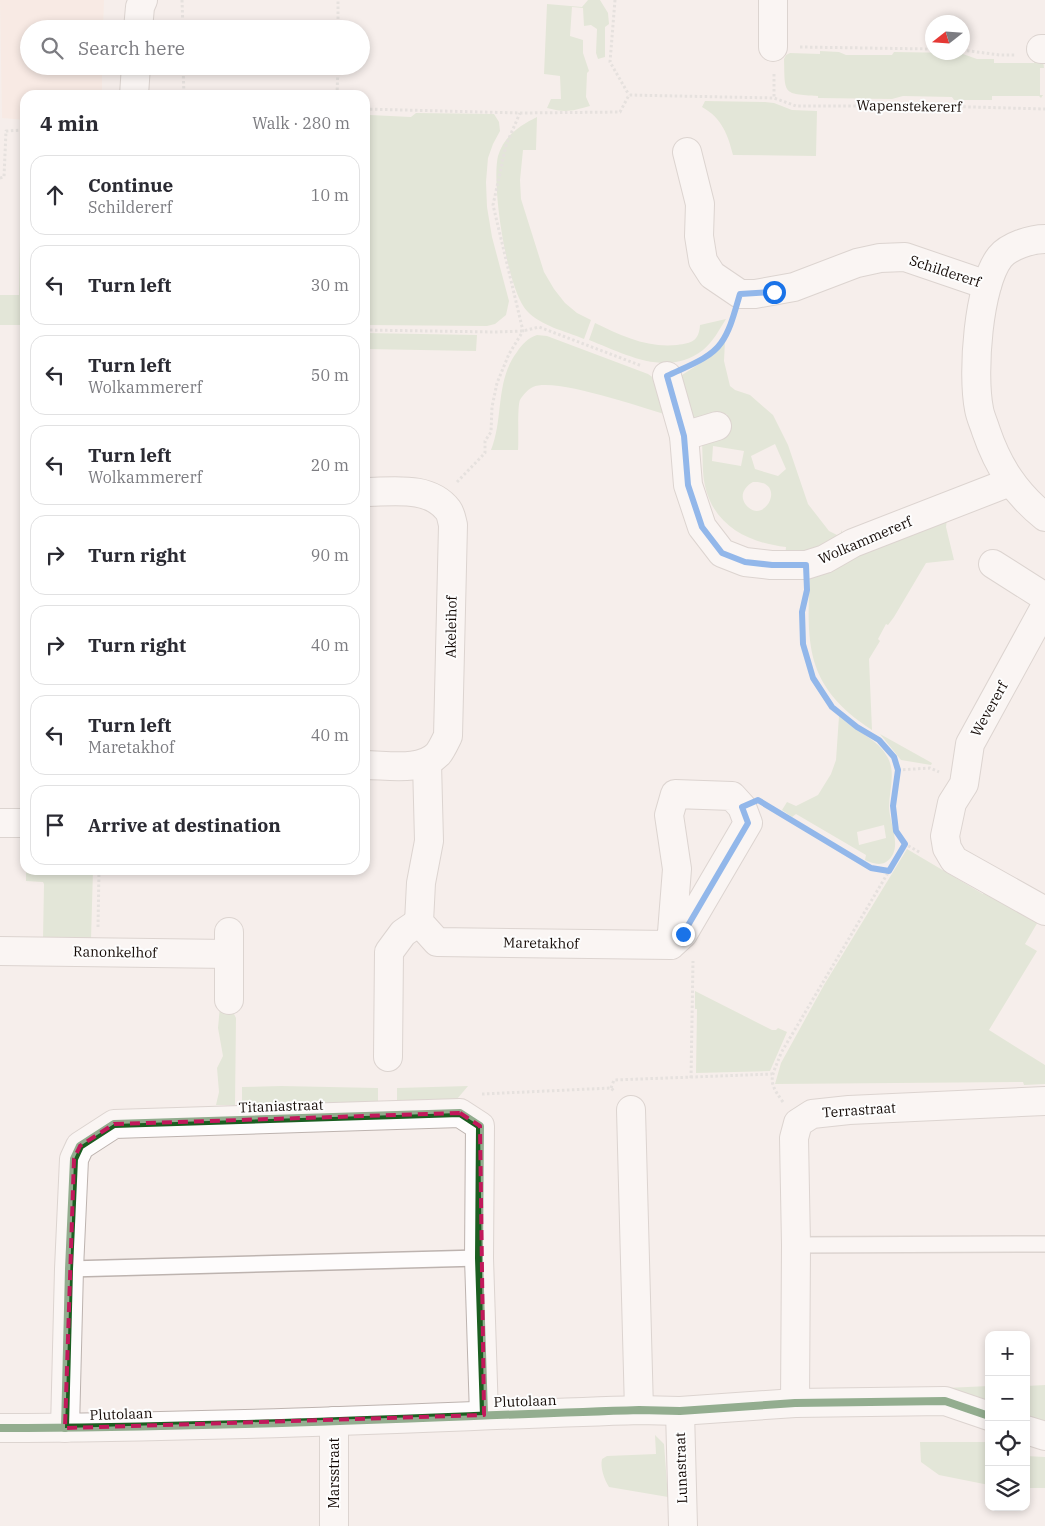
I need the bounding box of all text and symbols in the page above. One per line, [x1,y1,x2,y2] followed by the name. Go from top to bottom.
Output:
[925,15,970,60] north arrow
[20,20,370,75] search box
[38,34,66,62] icon: search
[78,36,185,60] text: Search here
[856,96,963,116] street label: Wapenstekererf
[40,109,99,137] text: 4 min
[252,113,350,133] text: Walk · 280 m
[88,173,173,197] text: Continue
[41,181,69,209] icon: ahead
[311,185,349,205] text: 10 m
[88,197,172,217] text: Schildererf
[907,251,984,291] street label: Schildererf
[41,271,69,299] icon: left
[88,273,171,297] text: Turn left
[311,275,349,295] text: 30 m
[763,281,786,304] route start
[88,353,171,377] text: Turn left
[41,361,69,389] icon: left
[311,365,349,385] text: 50 m
[88,377,202,397] text: Wolkammererf
[88,443,171,467] text: Turn left
[41,451,69,479] icon: left
[311,455,349,475] text: 20 m
[88,467,202,487] text: Wolkammererf
[815,512,916,568] street label: Wolkammererf
[41,541,69,569] icon: right
[88,543,186,567] text: Turn right
[311,545,349,565] text: 90 m
[441,594,461,658] street label: Akeleihof
[41,631,69,659] icon: right
[88,633,186,657] text: Turn right
[311,635,349,655] text: 40 m
[967,677,1012,740] street label: Wevererf
[88,713,171,737] text: Turn left
[41,721,69,749] icon: left
[311,725,349,745] text: 40 m
[88,737,174,757] text: Maretakhof
[41,811,69,839] icon: arrive
[88,813,281,837] text: Arrive at destination
[672,923,695,946] route end
[503,933,580,953] street label: Maretakhof
[73,942,158,962] street label: Ranonkelhof
[238,1096,324,1116] street label: Titaniastraat
[821,1098,897,1122] street label: Terrastraat
[985,1331,1030,1511] map controls
[985,1331,1030,1376] button: +
[985,1376,1030,1421] button: −
[493,1391,557,1411] street label: Plutolaan
[89,1404,153,1424] street label: Plutolaan
[985,1421,1030,1466] button: locate
[671,1432,691,1504] street label: Lunastraat
[325,1438,343,1508] street label: Marsstraat
[985,1466,1030,1511] button: layers

